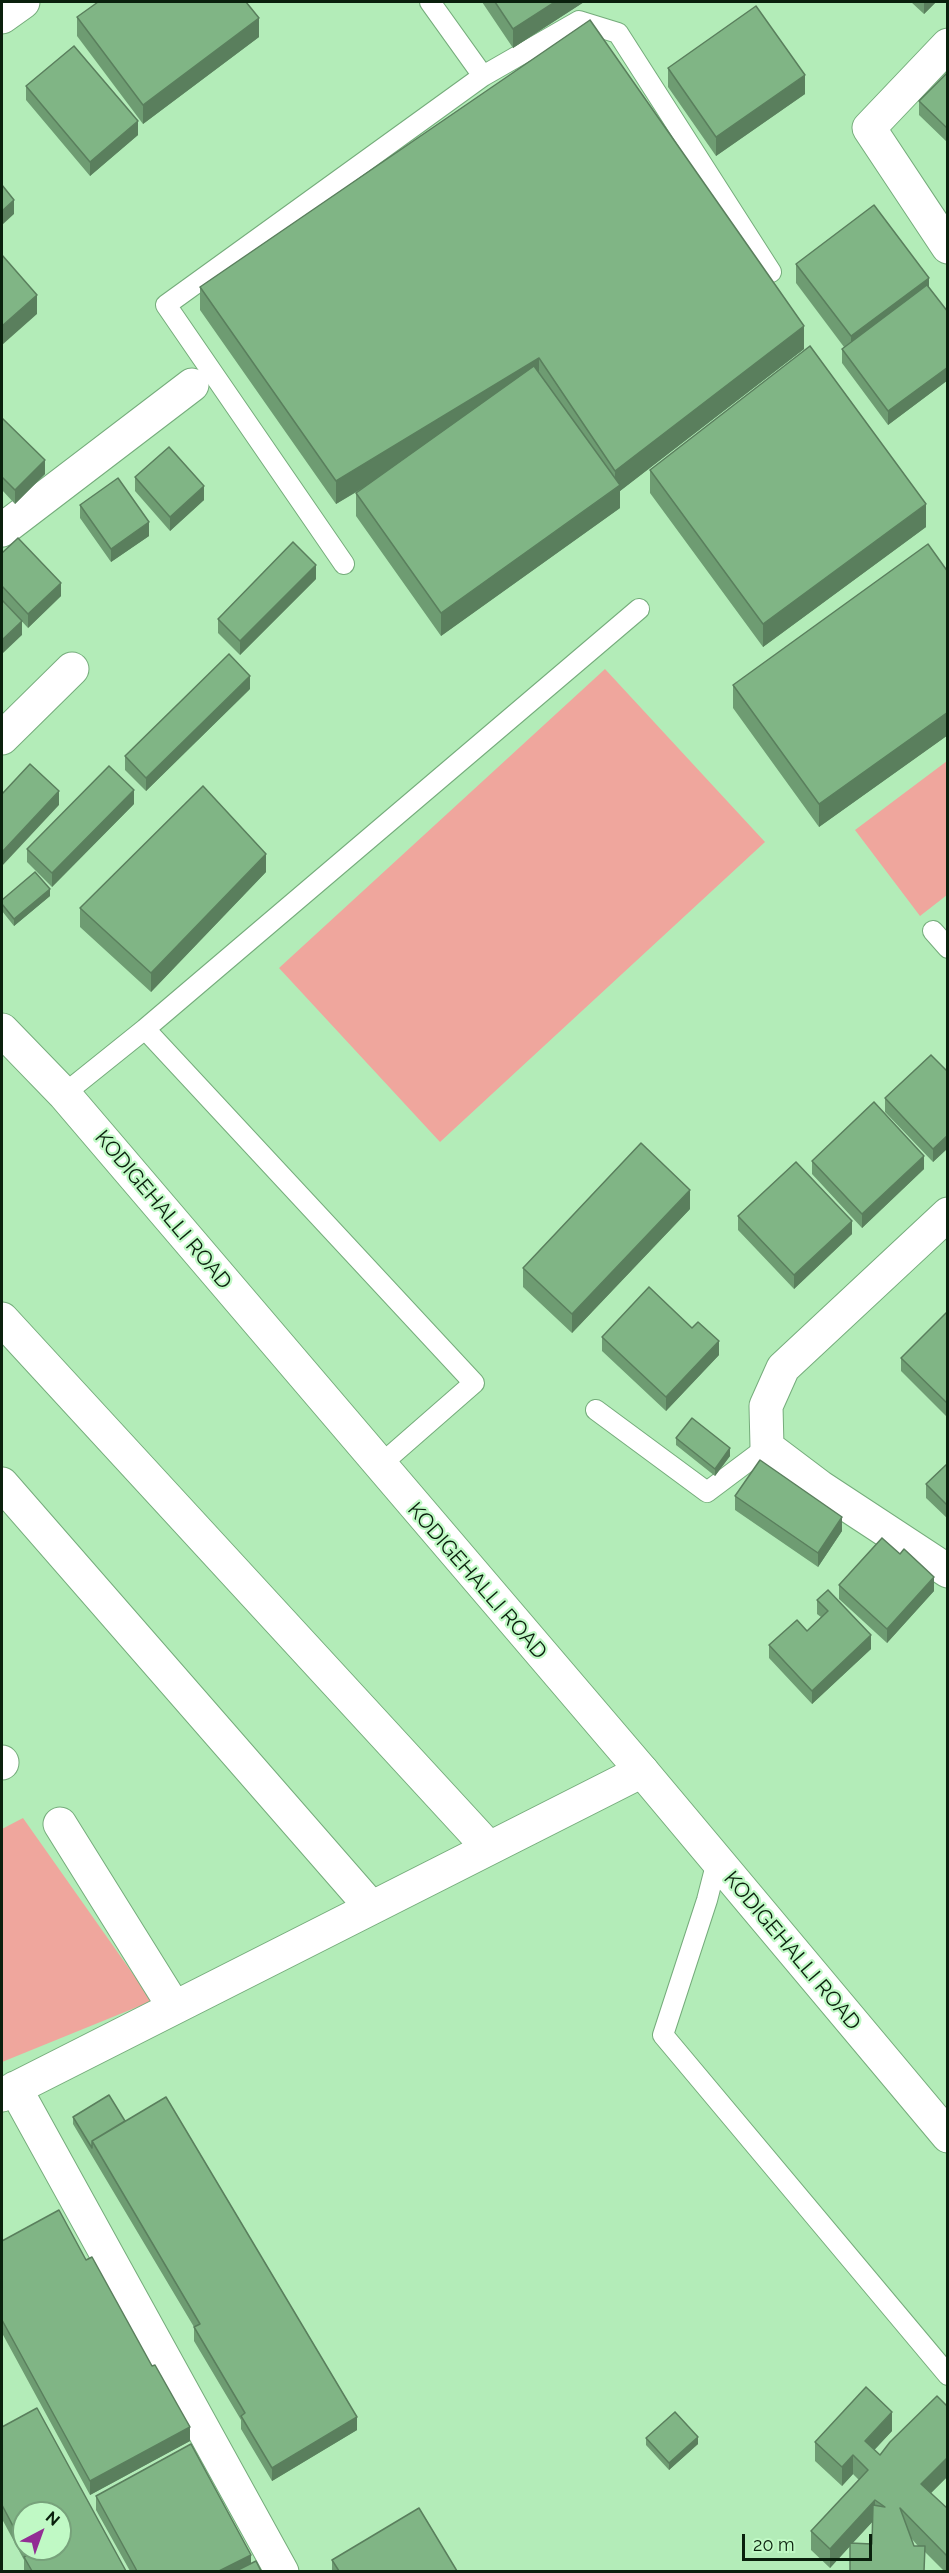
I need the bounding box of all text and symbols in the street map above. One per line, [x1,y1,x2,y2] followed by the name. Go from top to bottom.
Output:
[89,1126,237,1294] street label: KODIGEHALLI ROAD
[402,1497,552,1665] street label: KODIGEHALLI ROAD
[718,1867,866,2035] street label: KODIGEHALLI ROAD
[12,2501,72,2561] north arrow
[42,2507,64,2530] text: N
[745,2522,876,2560] scale bar
[753,2534,795,2555] text: 20 m

